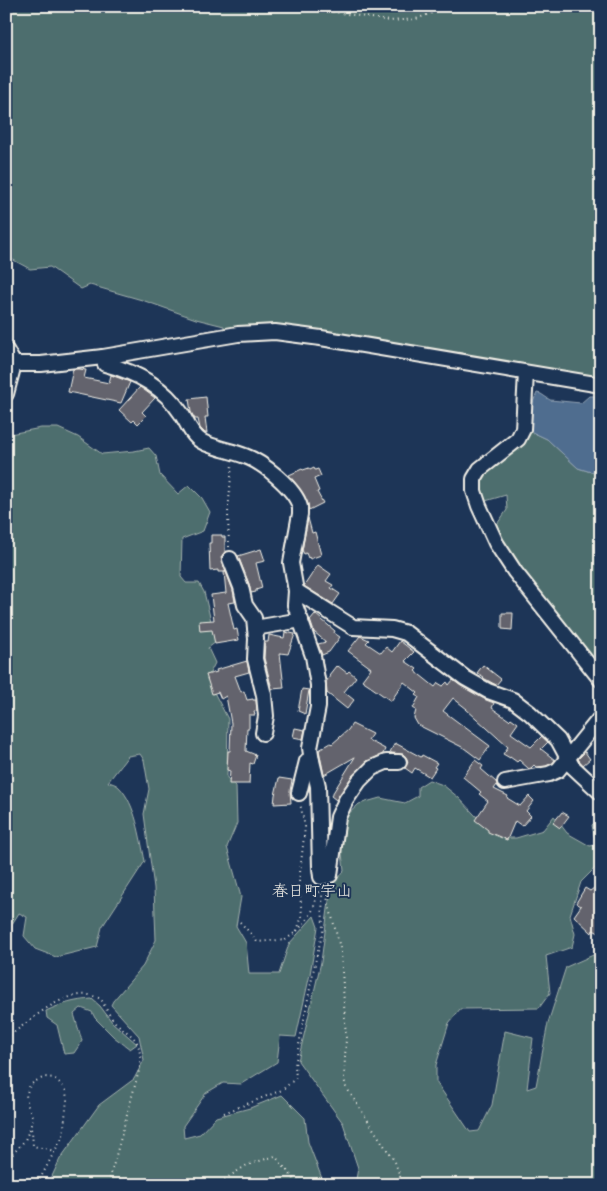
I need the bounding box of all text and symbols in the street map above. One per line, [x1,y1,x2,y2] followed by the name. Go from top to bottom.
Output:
[272,879,352,900] district label: 春日町宇山

